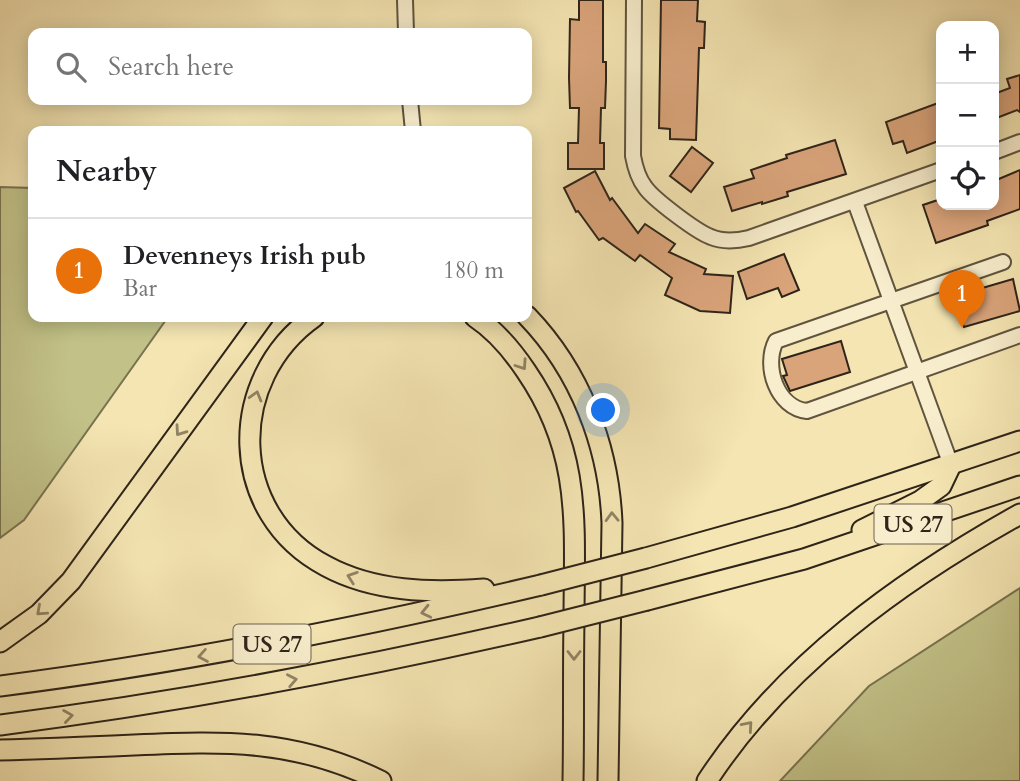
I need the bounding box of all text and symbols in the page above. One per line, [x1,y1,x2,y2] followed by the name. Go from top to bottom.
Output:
[936,21,999,210] map controls
[936,21,999,84] button: +
[28,28,532,105] search box
[52,48,90,86] icon: search
[108,49,234,84] text: Search here
[936,84,999,147] button: −
[936,147,999,210] button: locate
[56,151,157,192] text: Nearby
[123,238,366,273] text: Devenneys Irish pub
[73,255,85,286] text: 1
[443,255,504,286] text: 180 m
[939,270,985,328] pin: 1
[123,273,157,304] text: Bar
[514,358,527,371] one-way arrow
[247,390,262,402] one-way arrow
[586,393,620,427] your location
[176,423,188,436] one-way arrow
[874,504,951,544] road number: US 27
[604,511,619,522] one-way arrow
[346,570,358,585] one-way arrow
[37,603,50,615] one-way arrow
[420,603,432,618] one-way arrow
[233,624,310,664] road number: US 27
[197,648,209,663] one-way arrow
[566,650,582,661] one-way arrow
[286,673,298,688] one-way arrow
[62,709,74,724] one-way arrow
[740,722,752,735] one-way arrow

